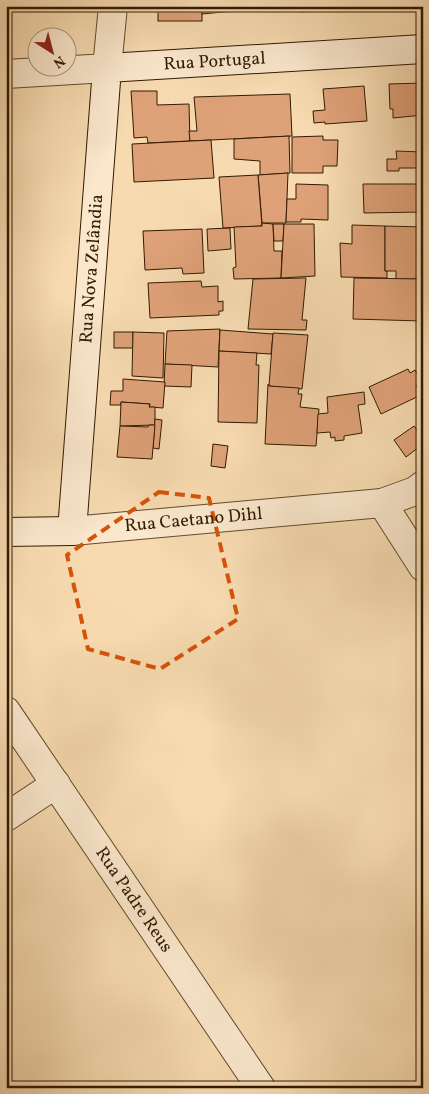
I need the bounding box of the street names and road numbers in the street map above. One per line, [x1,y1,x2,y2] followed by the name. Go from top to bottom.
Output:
[163,46,266,77] street label: Rua Portugal
[74,193,110,344] street label: Rua Nova Zelândia
[124,501,263,539] street label: Rua Caetano Dihl
[89,842,178,958] street label: Rua Padre Reus

